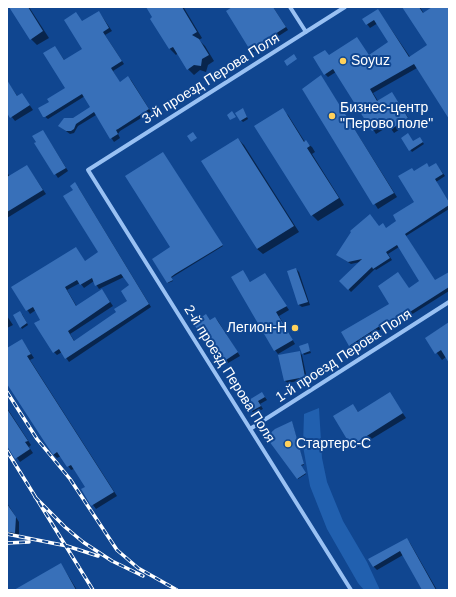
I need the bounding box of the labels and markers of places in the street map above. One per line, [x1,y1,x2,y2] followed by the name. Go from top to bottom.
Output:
[351,53,390,69] place label: Soyuz
[338,56,348,66] marker: Soyuz
[340,100,433,132] place label: Бизнес-центр "Перово поле"
[327,111,337,121] marker: Бизнес-центр "Перово поле"
[227,320,287,336] place label: Легион-Н
[290,323,300,333] marker: Легион-Н
[296,436,371,452] place label: Стартерс-С
[283,439,293,449] marker: Стартерс-С

